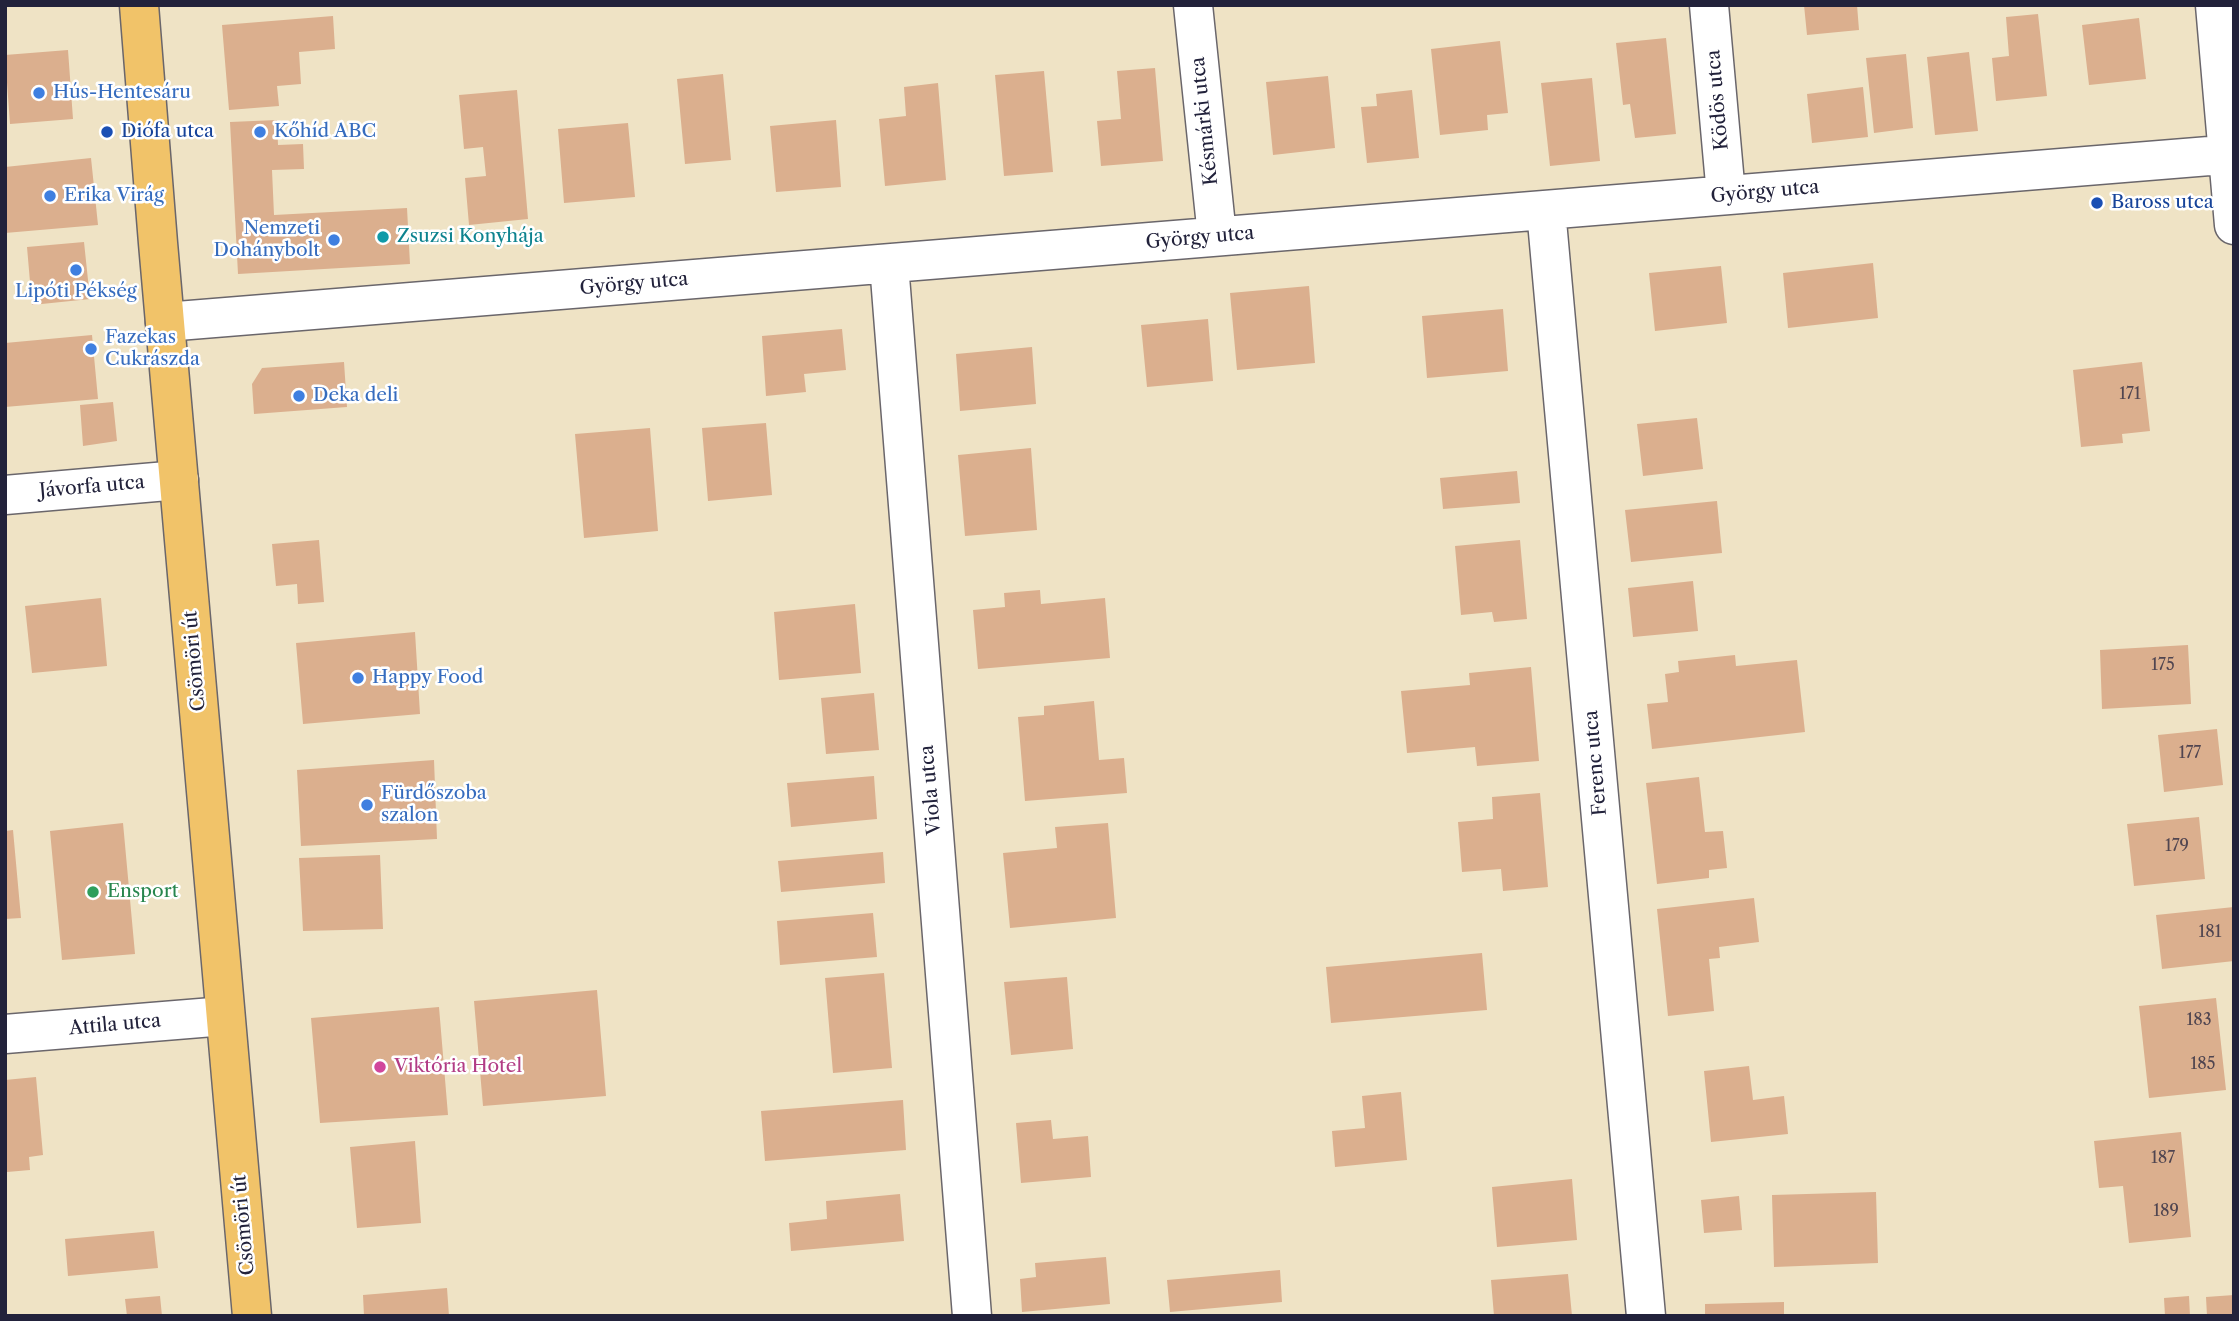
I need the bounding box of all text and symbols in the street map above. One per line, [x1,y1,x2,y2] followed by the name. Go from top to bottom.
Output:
[1702,49,1734,151] street label: Ködös utca
[1187,56,1223,186] street label: Késmárki utca
[53,82,191,104] place label: Hús-Hentesáru
[31,85,47,101] marker: Hús-Hentesáru
[121,121,214,143] place label: Diófa utca
[274,121,376,143] place label: Kőhíd ABC
[99,124,115,140] marker: Diófa utca
[252,124,268,140] marker: Kőhíd ABC
[1710,176,1820,208] street label: György utca
[64,185,164,207] place label: Erika Virág
[42,188,58,204] marker: Erika Virág
[2111,192,2214,214] place label: Baross utca
[2089,195,2105,211] marker: Baross utca
[214,218,320,262] place label: Nemzeti Dohánybolt
[1145,222,1255,254] street label: György utca
[397,226,544,248] place label: Zsuzsi Konyhája
[375,229,391,245] marker: Zsuzsi Konyhája
[326,232,342,248] marker: Nemzeti Dohánybolt
[68,262,84,278] marker: Lipóti Pékség
[579,268,689,300] street label: György utca
[15,281,137,303] place label: Lipóti Pékség
[105,327,200,371] place label: Fazekas Cukrászda
[83,341,99,357] marker: Fazekas Cukrászda
[2119,384,2141,404] house number: 171
[313,385,398,407] place label: Deka deli
[291,388,307,404] marker: Deka deli
[38,471,146,503] street label: Jávorfa utca
[179,610,211,712] street label: Csömöri út
[2151,655,2175,675] house number: 175
[372,667,483,689] place label: Happy Food
[350,670,366,686] marker: Happy Food
[1580,709,1612,817] street label: Ferenc utca
[2179,743,2201,763] house number: 177
[916,744,946,836] street label: Viola utca
[381,783,487,827] place label: Fürdőszoba szalon
[359,797,375,813] marker: Fürdőszoba szalon
[2165,836,2189,856] house number: 179
[107,881,178,903] place label: Ensport
[85,884,101,900] marker: Ensport
[2199,922,2221,942] house number: 181
[68,1010,162,1040] street label: Attila utca
[2186,1010,2212,1030] house number: 183
[2191,1054,2215,1074] house number: 185
[394,1056,522,1078] place label: Viktória Hotel
[372,1059,388,1075] marker: Viktória Hotel
[2151,1148,2175,1168] house number: 187
[228,1174,260,1276] street label: Csömöri út
[2153,1201,2179,1221] house number: 189

